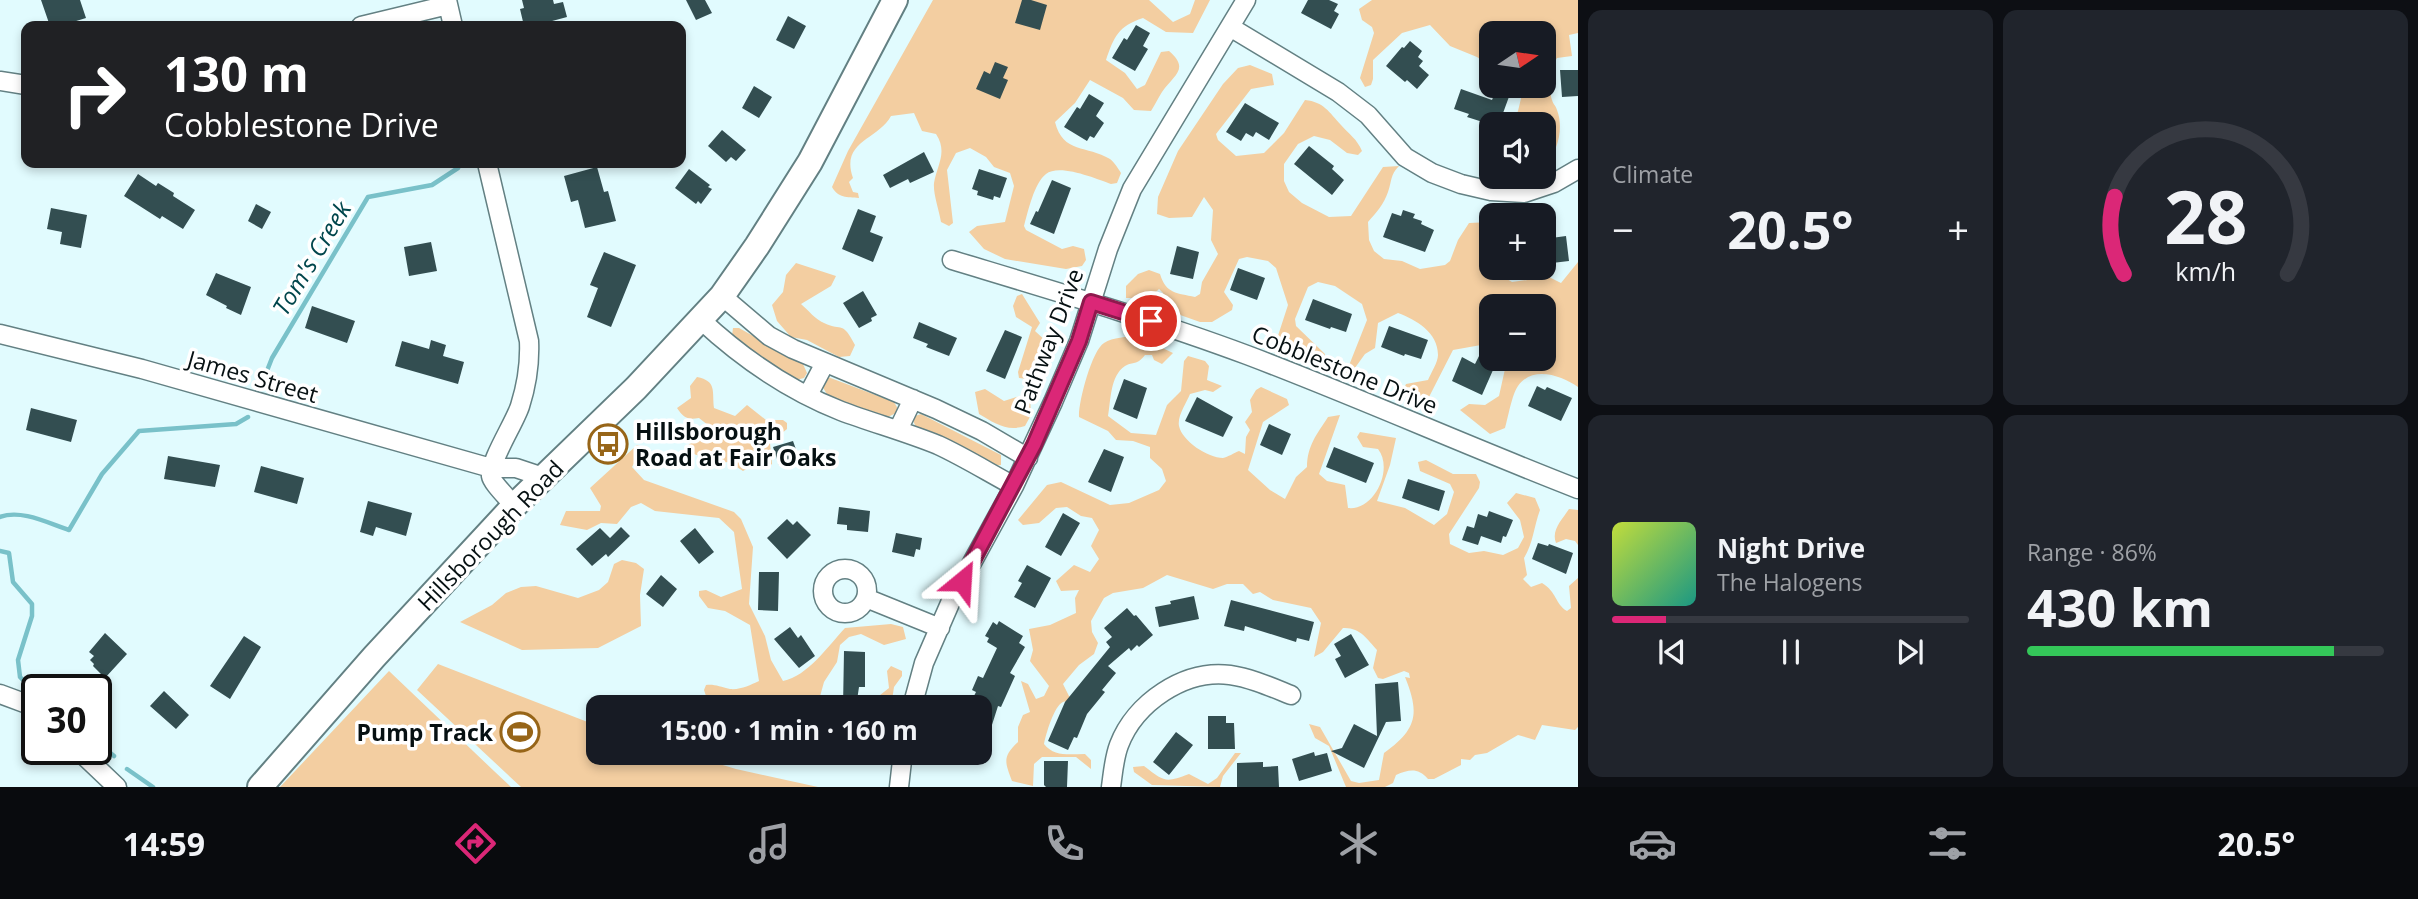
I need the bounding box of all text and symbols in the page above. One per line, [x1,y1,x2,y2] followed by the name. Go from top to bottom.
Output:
[1479,21,1556,98] north arrow
[1479,21,1556,371] map controls
[164,40,309,106] text: 130 m
[49,49,140,140] icon: right
[164,103,439,146] text: Cobblestone Drive
[1479,112,1556,189] button: sound
[1612,158,1693,190] text: Climate
[2164,166,2247,265] text: 28
[1727,193,1854,264] text: 20.5°
[264,194,359,321] water label: Tom's Creek
[1479,203,1556,280] button: +
[1612,203,1634,255] text: −
[1947,203,1969,255] text: +
[2175,253,2236,287] text: km/h
[1006,264,1090,418] street label: Pathway Drive
[1121,291,1181,351] pin
[1479,294,1556,371] button: −
[1132,302,1170,340] icon: arrive
[1247,317,1443,421] street label: Cobblestone Drive
[182,342,322,410] street label: James Street
[635,415,837,473] place label: Hillsborough Road at Fair Oaks
[587,423,629,465] bus stop icon: Hillsborough Road at Fair Oaks
[410,453,570,617] street label: Hillsborough Road
[1717,530,1865,566] text: Night Drive
[2027,536,2157,568] text: Range · 86%
[925,544,999,618] position arrow
[1717,566,1863,598] text: The Halogens
[2027,571,2213,642] text: 430 km
[1653,633,1691,671] icon: previous
[1772,633,1810,671] icon: pause
[1891,633,1929,671] icon: next
[21,674,112,765] speed limit sign: 30
[499,711,541,753] sports icon: Pump Track
[660,712,918,748] text: 15:00 · 1 min · 160 m
[357,716,494,748] place label: Pump Track
[451,819,500,868] icon: directions
[745,819,794,868] icon: music
[1040,819,1089,868] icon: phone
[1334,819,1383,868] icon: climate
[1628,819,1677,868] icon: car
[1923,819,1972,868] icon: filters
[123,822,205,865] text: 14:59
[2217,822,2295,865] text: 20.5°

